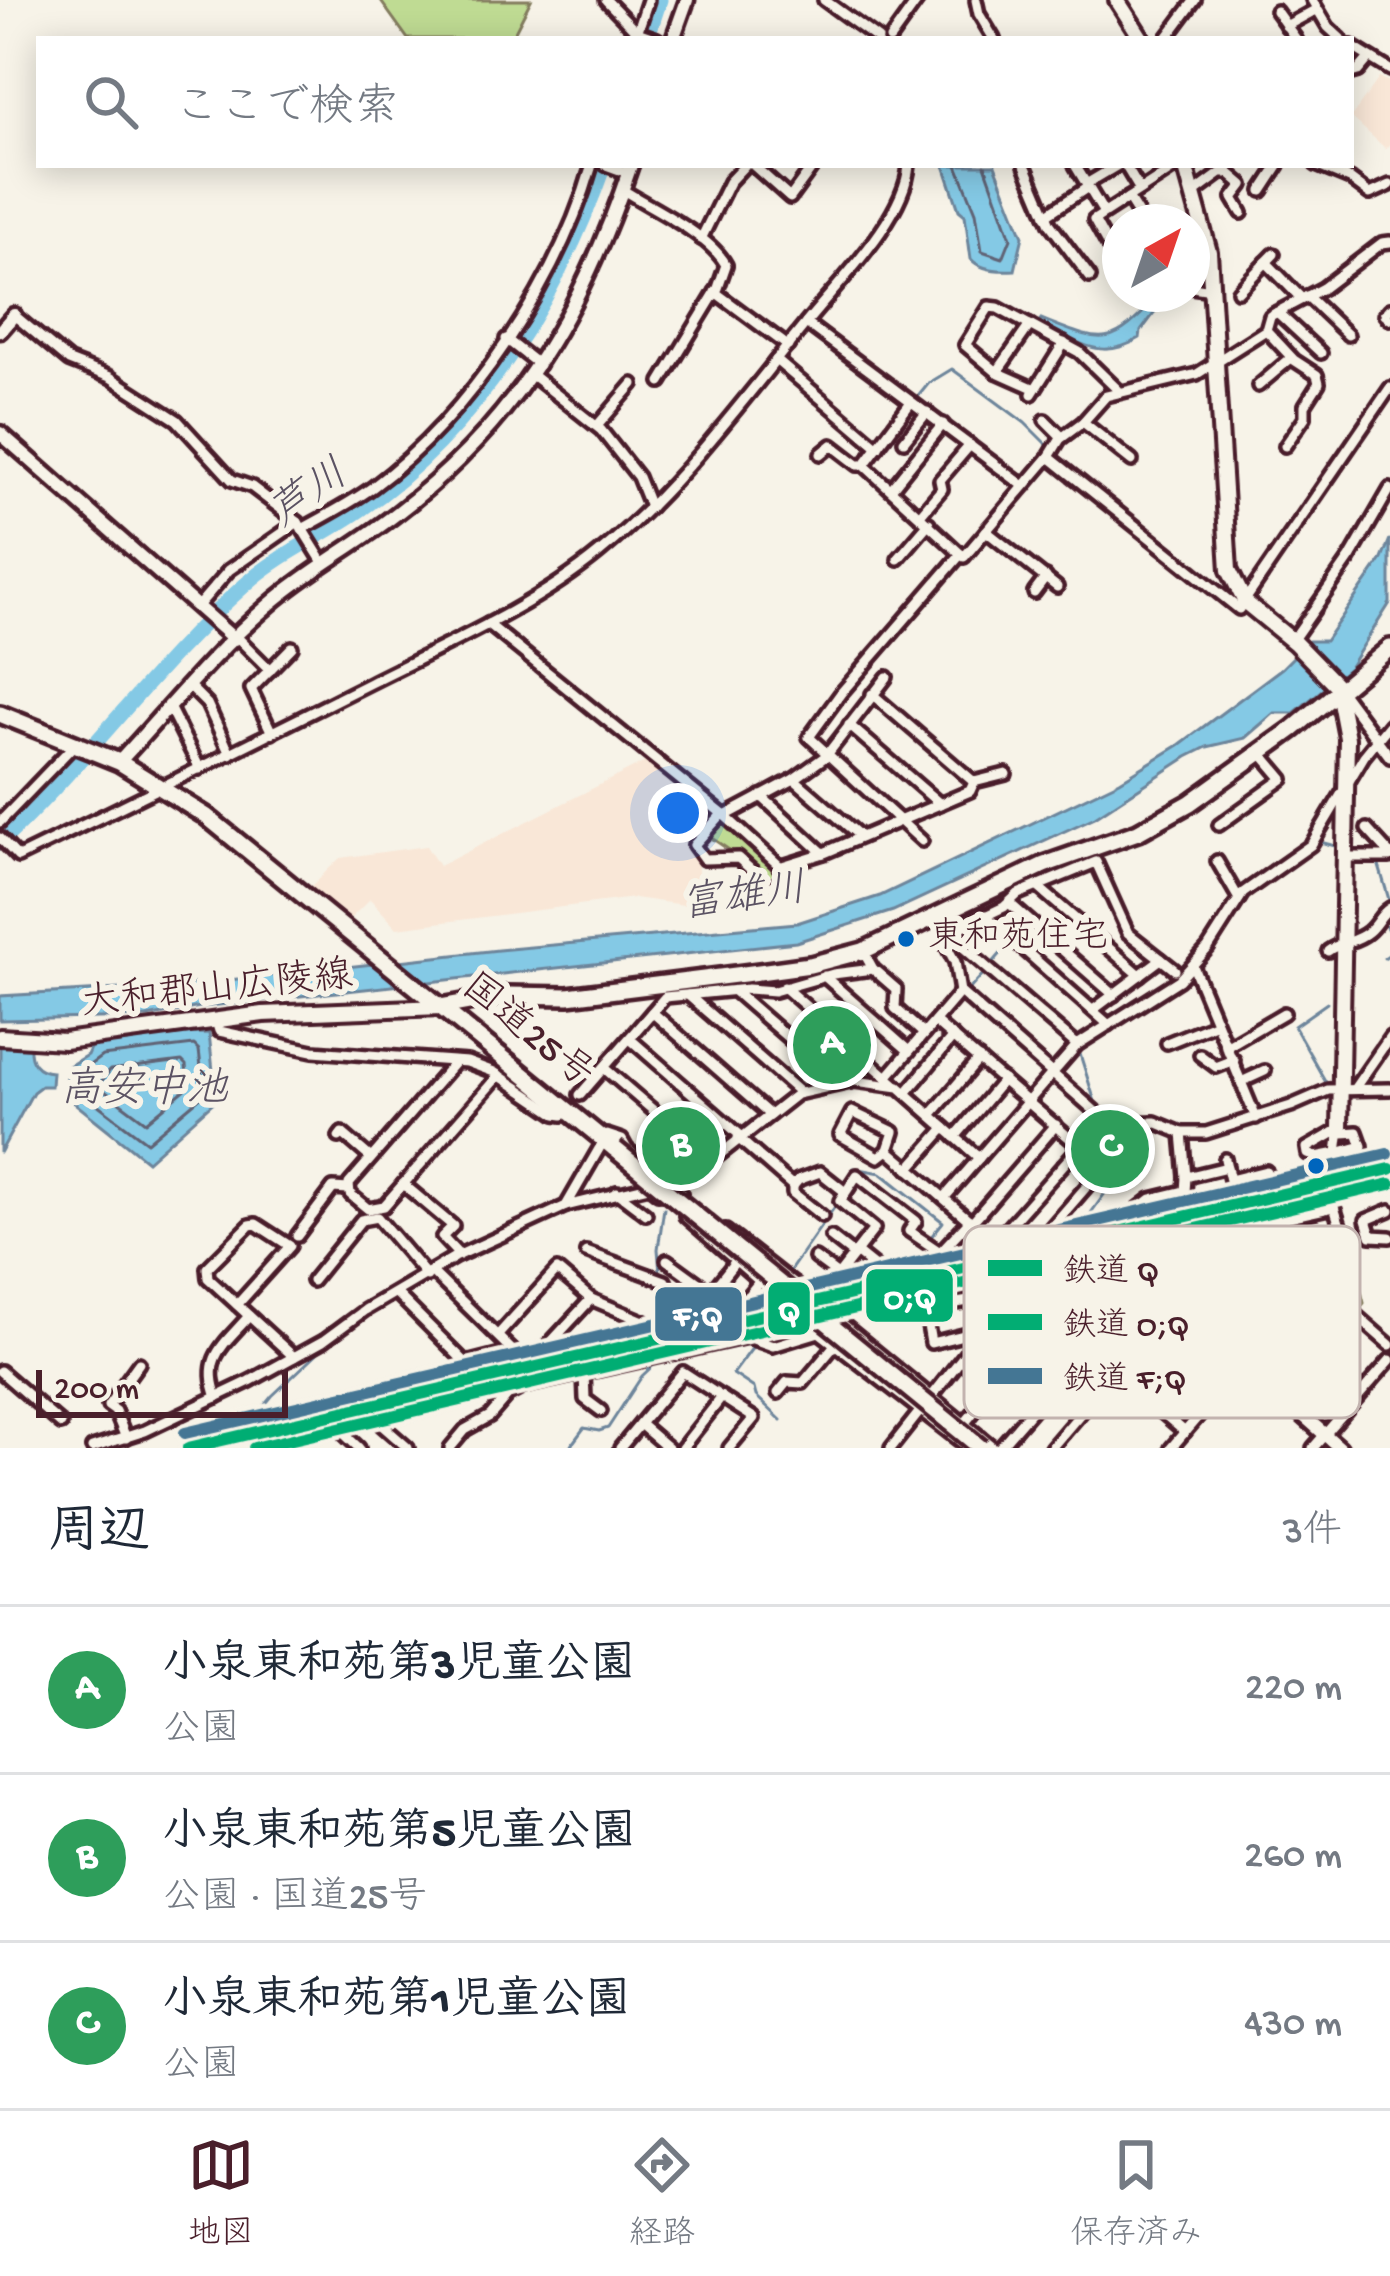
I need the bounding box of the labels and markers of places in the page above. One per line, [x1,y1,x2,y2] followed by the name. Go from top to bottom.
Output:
[928,916,1108,961] place label: 東和苑住宅
[895,928,917,950] marker: 東和苑住宅
[793,1000,871,1090] pin: A
[642,1101,720,1191] pin: B
[1071,1104,1149,1194] pin: C
[1305,1155,1327,1177] unlabelled marker

